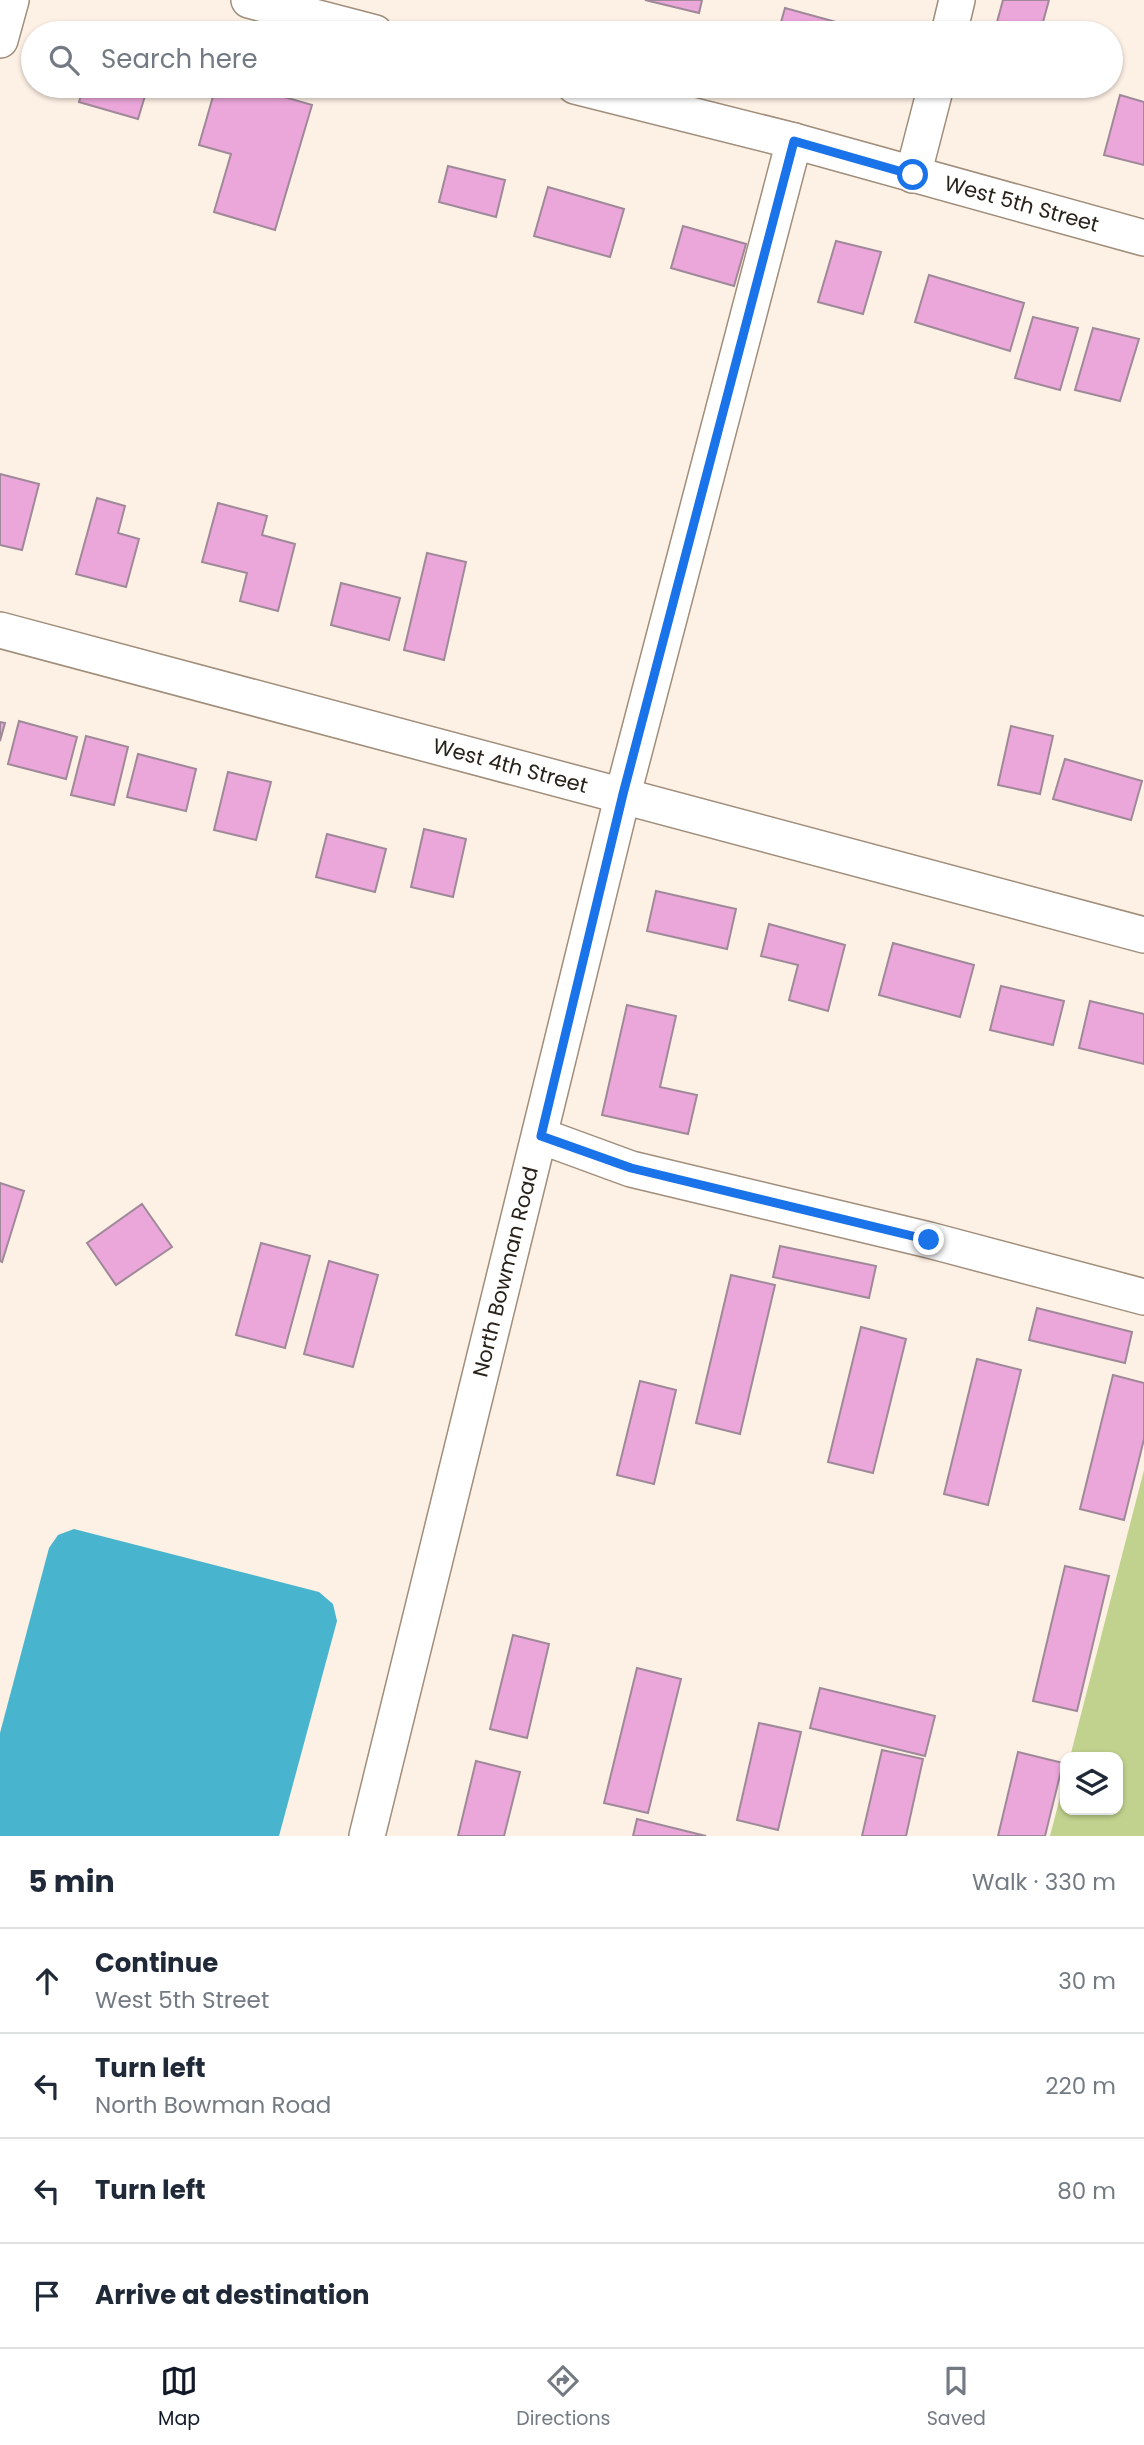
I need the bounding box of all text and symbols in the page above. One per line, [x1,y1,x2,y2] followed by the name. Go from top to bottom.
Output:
[21,21,1123,98] search box
[45,41,83,79] icon: search
[101,41,258,77] text: Search here
[897,159,928,190] route start
[941,168,1102,239] street label: West 5th Street
[430,731,591,800] street label: West 4th Street
[465,1163,545,1380] street label: North Bowman Road
[913,1224,944,1255] route end
[1060,1752,1123,1815] map controls
[1060,1752,1123,1815] button: layers
[28,1860,115,1903] text: 5 min
[972,1866,1116,1898] text: Walk · 330 m
[95,1945,218,1981] text: Continue
[28,1962,66,2000] icon: ahead
[1058,1965,1116,1997] text: 30 m
[95,1984,269,2016] text: West 5th Street
[95,2050,206,2086] text: Turn left
[28,2067,66,2105] icon: left
[1045,2070,1116,2102] text: 220 m
[95,2089,331,2121] text: North Bowman Road
[28,2172,66,2210] icon: left
[95,2172,206,2208] text: Turn left
[1057,2175,1116,2207] text: 80 m
[28,2277,66,2315] icon: arrive
[95,2277,370,2313] text: Arrive at destination
[158,2362,200,2433] tab: Map
[516,2362,611,2433] tab: Directions
[927,2362,986,2433] tab: Saved

